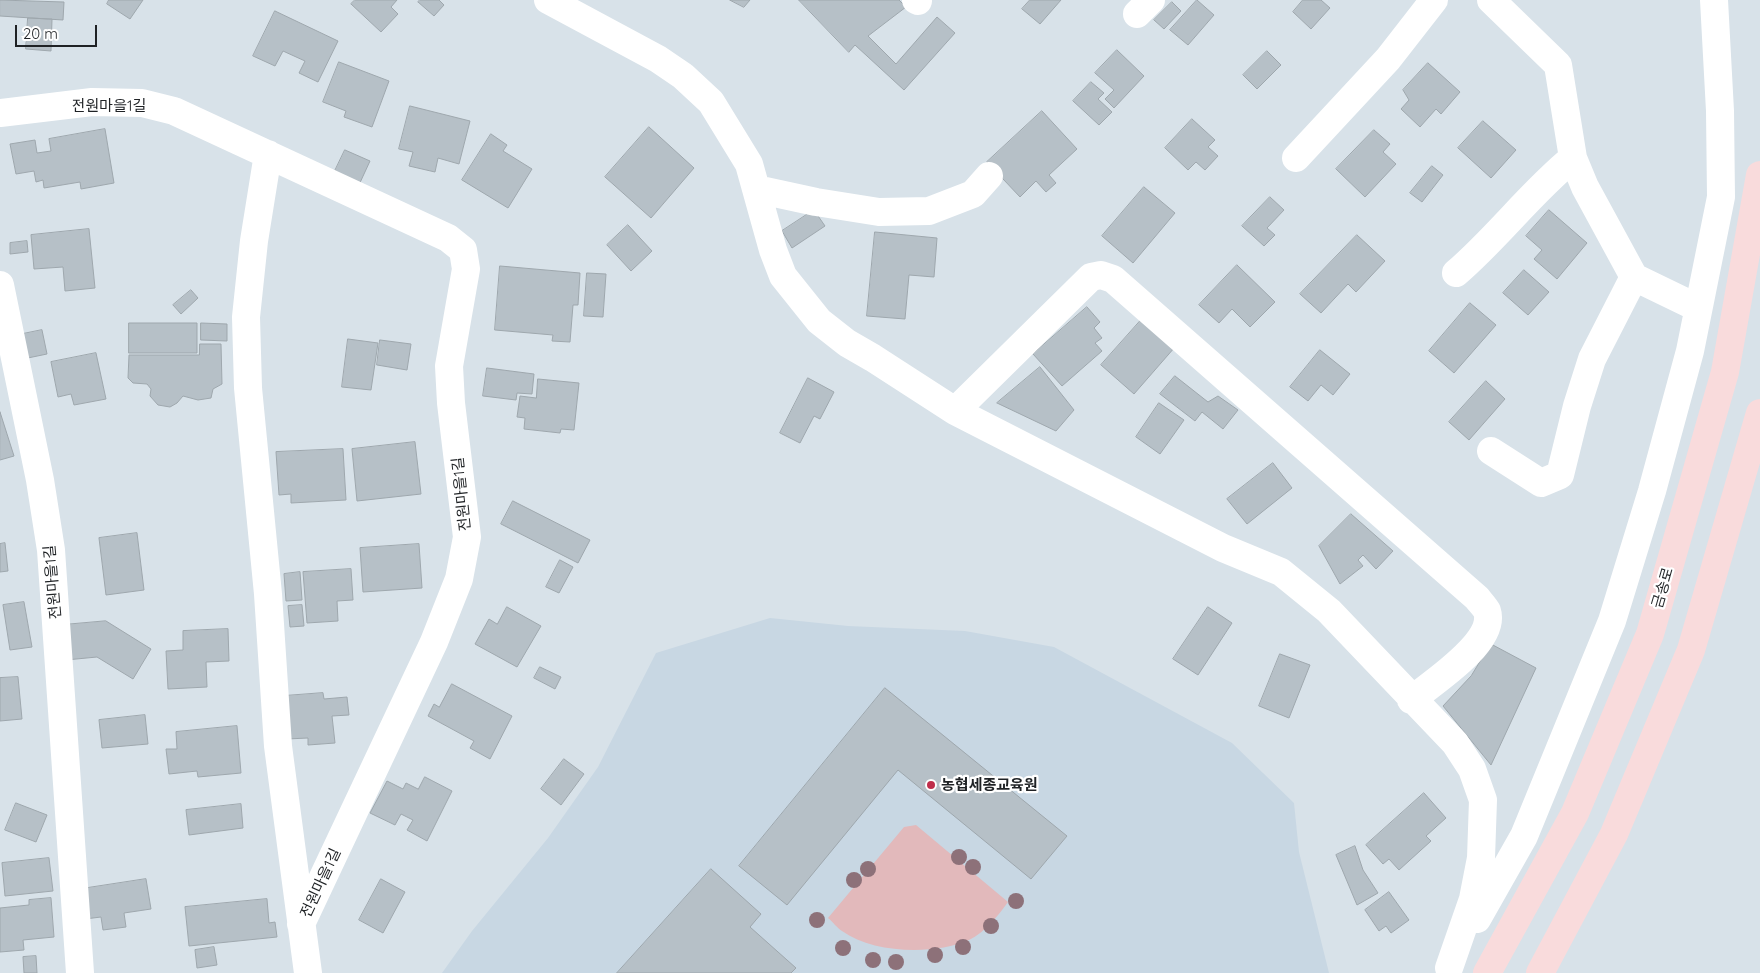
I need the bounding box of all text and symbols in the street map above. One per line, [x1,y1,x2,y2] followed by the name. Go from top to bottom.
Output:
[18,15,100,47] scale bar
[23,24,58,43] text: 20 m
[72,97,146,115] street label: 전원마을1길
[449,456,475,532] street label: 전원마을1길
[41,544,65,620] street label: 전원마을1길
[1649,566,1677,610] street label: 금송로
[941,776,1038,794] place label: 농협세종교육원
[925,779,937,791] marker: 농협세종교육원
[297,845,345,921] street label: 전원마을1길

